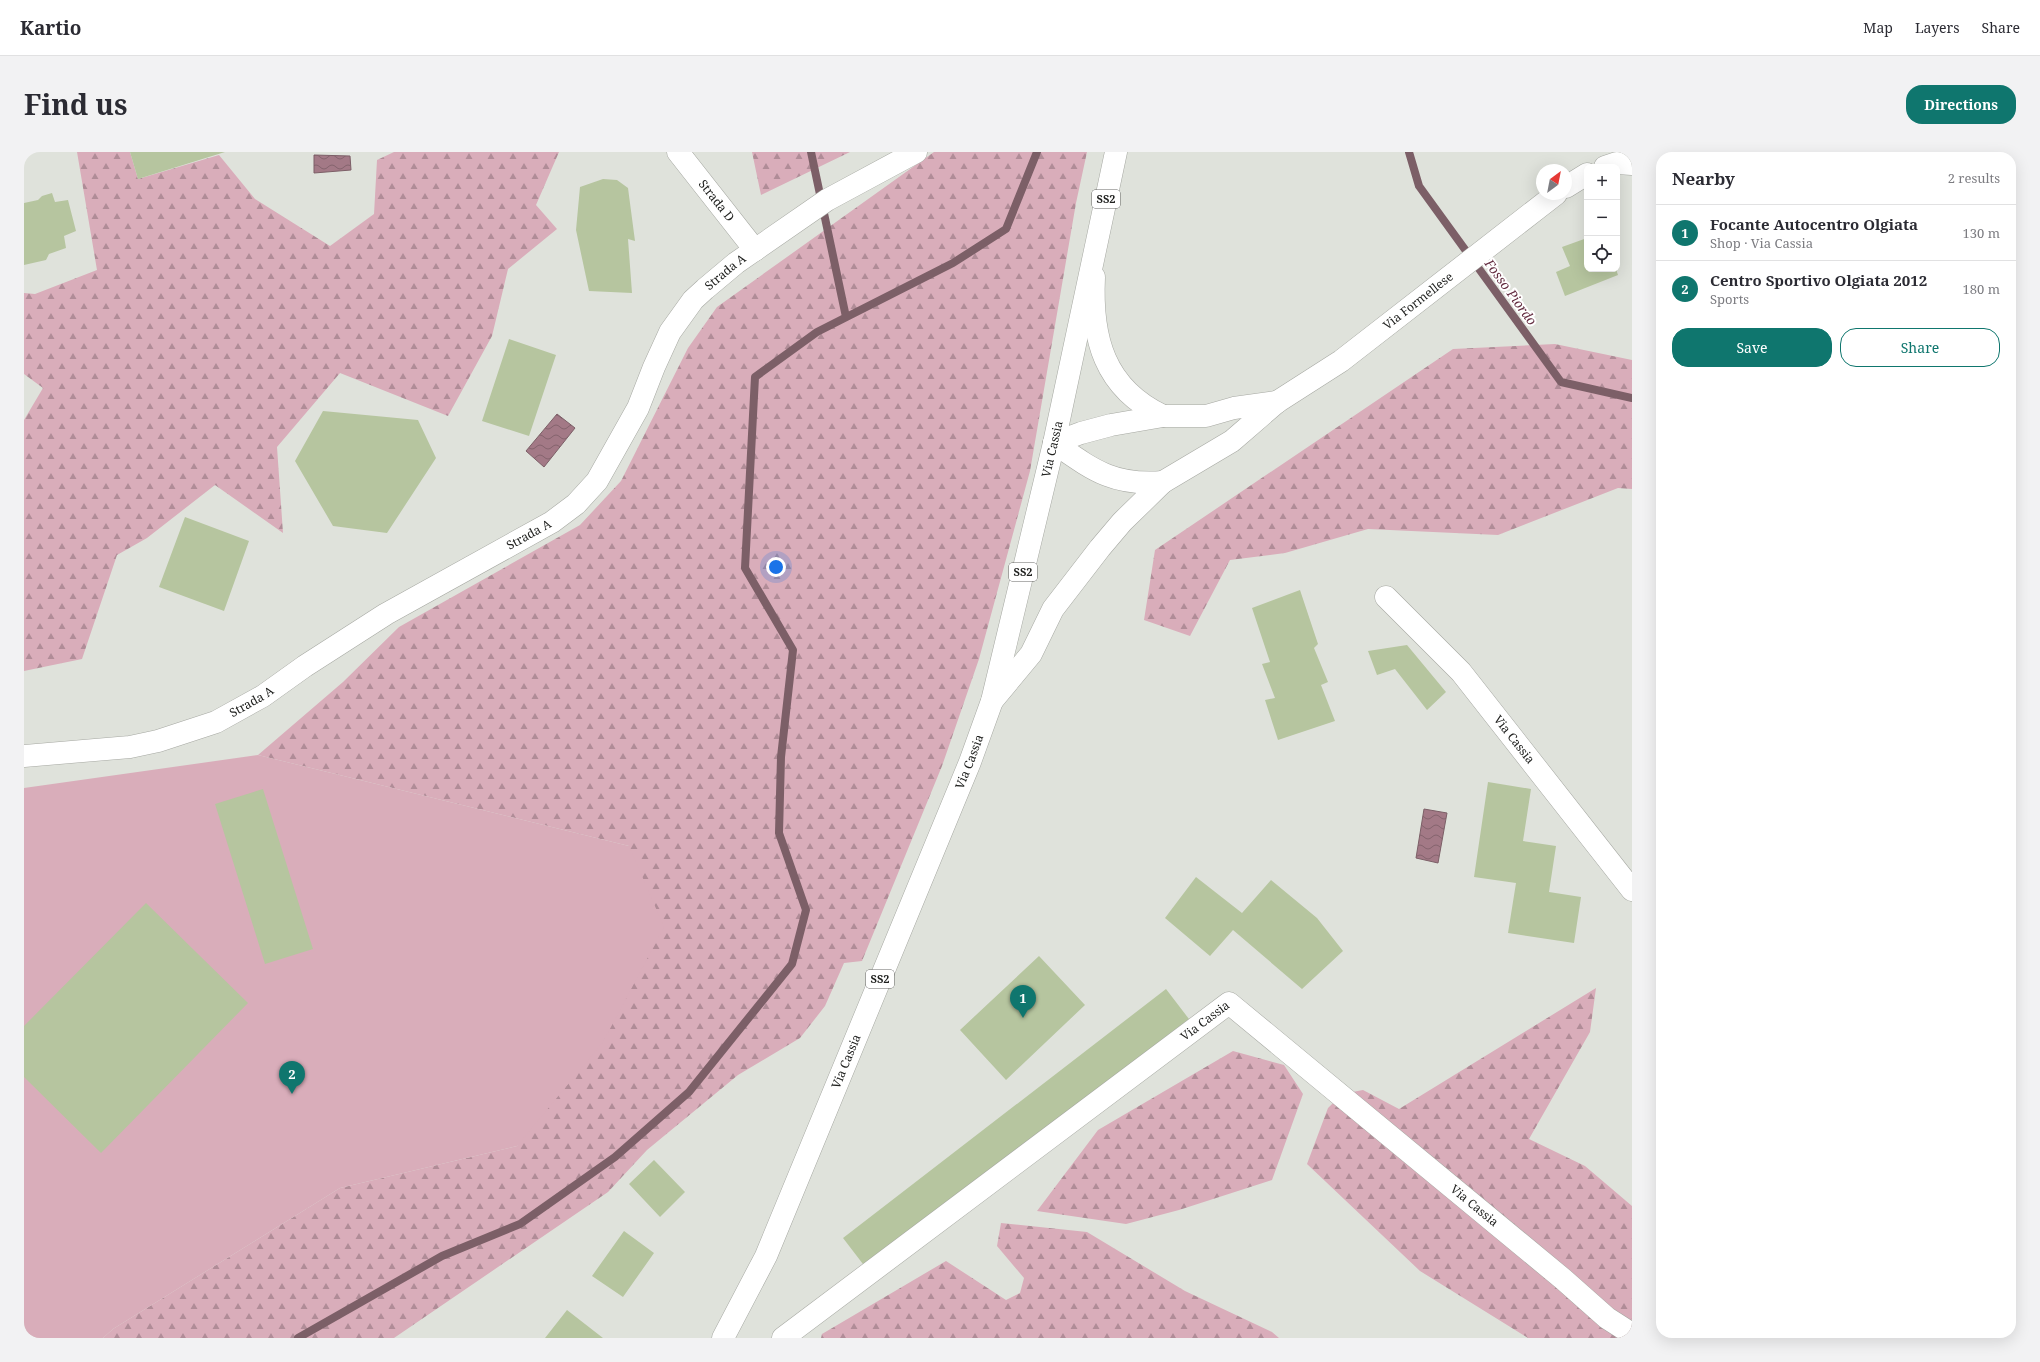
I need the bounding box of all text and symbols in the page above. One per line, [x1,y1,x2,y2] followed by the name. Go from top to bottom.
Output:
[20,15,81,41] text: Kartio
[1863,18,1893,37] text: Map
[1915,18,1960,37] text: Layers
[1982,18,2020,37] text: Share
[24,85,128,123] text: Find us
[1906,85,2016,124] button: Directions
[1536,164,1572,200] north arrow
[1584,164,1620,272] map controls
[1584,164,1620,200] button: +
[1672,167,1735,190] text: Nearby
[1948,169,2000,187] text: 2 results
[695,176,739,225] street label: Strada D
[1092,190,1120,208] road number: SS2
[1584,200,1620,236] button: −
[1710,214,1918,234] text: Focante Autocentro Olgiata
[1681,224,1689,242] text: 1
[1963,224,2000,242] text: 130 m
[1710,234,1813,252] text: Shop · Via Cassia
[1584,236,1620,272] button: locate
[701,249,750,294] street label: Strada A
[1480,254,1541,329] water label: Fosso Piordo
[1379,268,1456,333] street label: Via Formellese
[1710,270,1927,290] text: Centro Sportivo Olgiata 2012
[1681,280,1689,298] text: 2
[1963,280,2000,298] text: 180 m
[1710,290,1749,308] text: Sports
[1672,328,1832,367] button: Save
[1840,328,2000,367] button: Share
[1037,419,1067,479] street label: Via Cassia
[503,515,555,554] street label: Strada A
[766,557,786,577] your location
[1009,563,1037,581] road number: SS2
[226,682,278,721] street label: Strada A
[1490,711,1539,767] street label: Via Cassia
[951,732,987,792] street label: Via Cassia
[866,970,894,988] road number: SS2
[1010,985,1036,1018] pin: 1
[1177,996,1233,1045] street label: Via Cassia
[827,1031,865,1091] street label: Via Cassia
[279,1061,305,1094] pin: 2
[1447,1180,1502,1230] street label: Via Cassia

